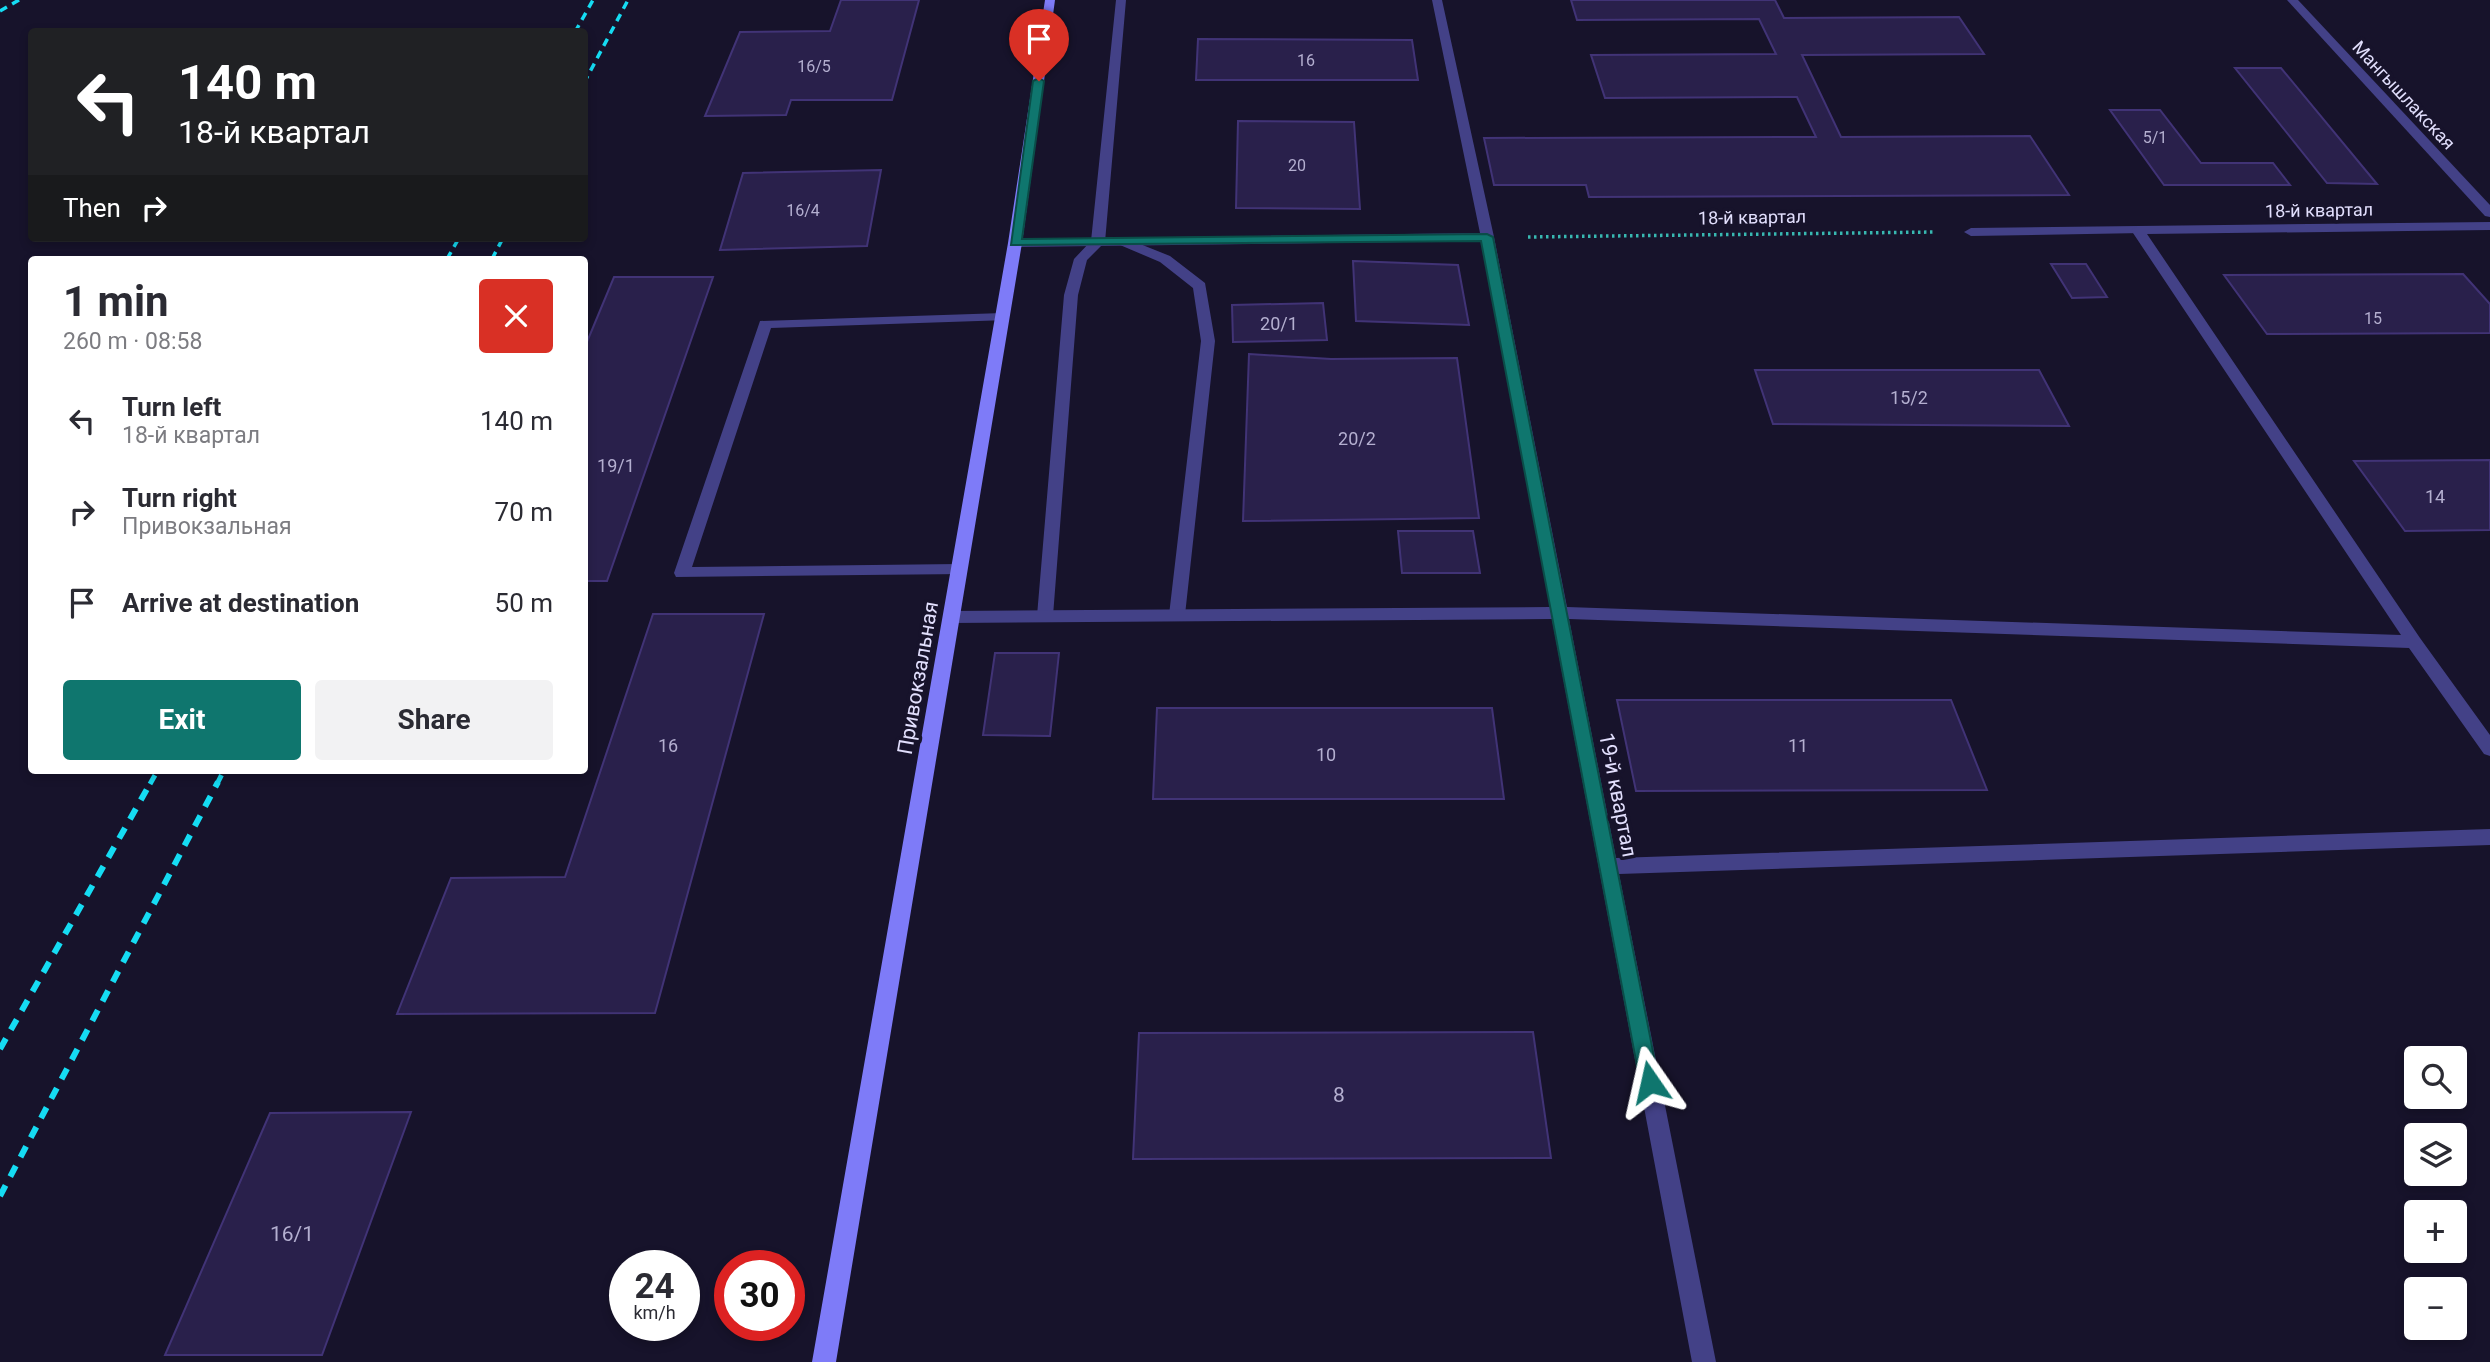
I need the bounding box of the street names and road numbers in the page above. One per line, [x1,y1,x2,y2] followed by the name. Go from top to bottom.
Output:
[2348,36,2460,154] street label: Мангышлакская
[2265,199,2373,221] street label: 18-й квартал
[1698,206,1806,228] street label: 18-й квартал
[893,600,943,756] street label: Привокзальная
[1594,731,1642,859] street label: 19-й квартал

